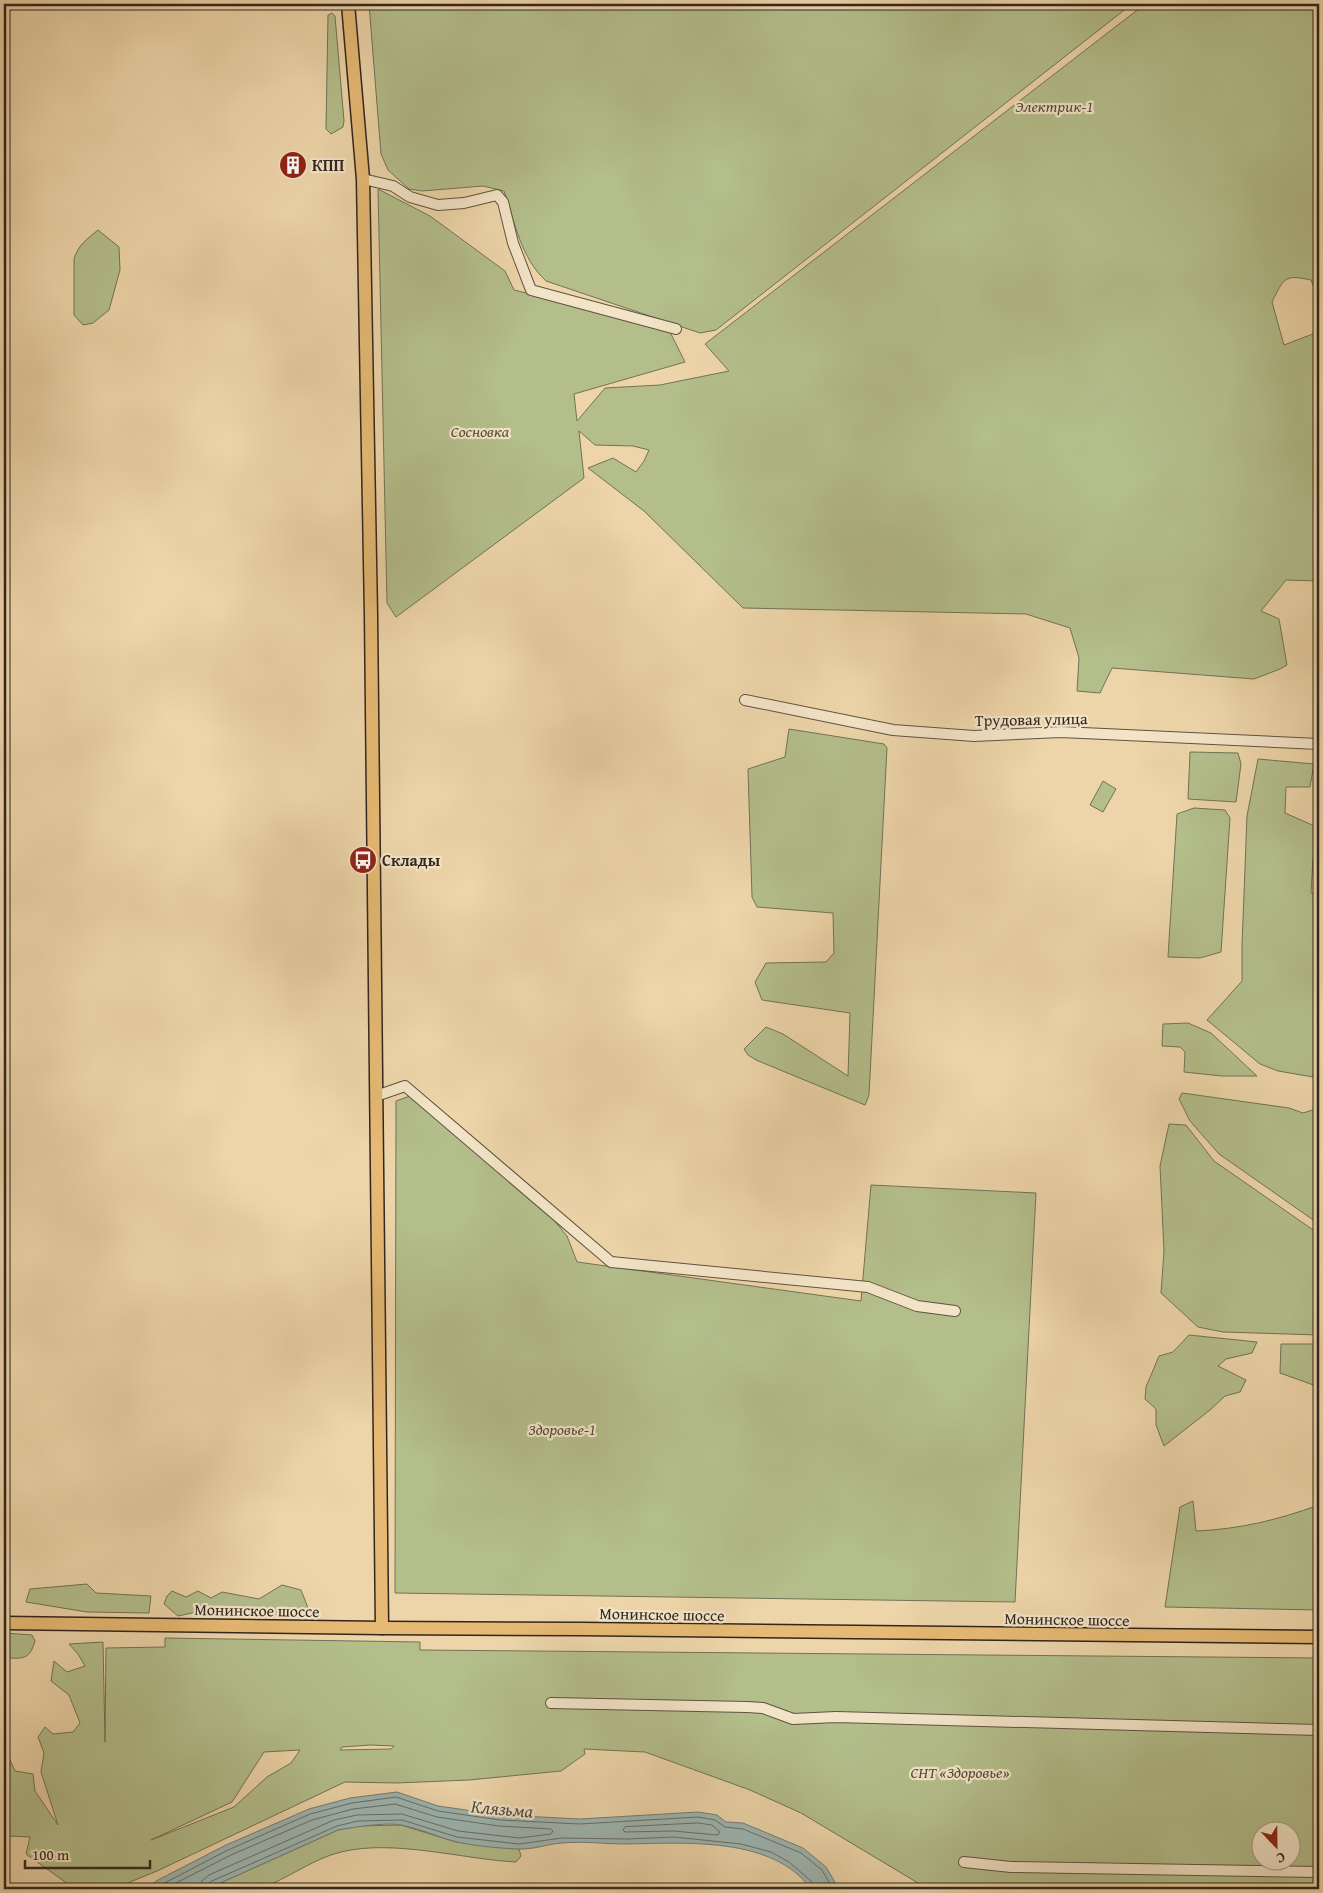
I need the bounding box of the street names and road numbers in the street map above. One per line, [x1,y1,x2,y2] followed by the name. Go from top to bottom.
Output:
[974,706,1088,732] street label: Трудовая улица
[194,1597,320,1623] street label: Монинское шоссе
[599,1601,725,1627] street label: Монинское шоссе
[1004,1606,1130,1632] street label: Монинское шоссе

